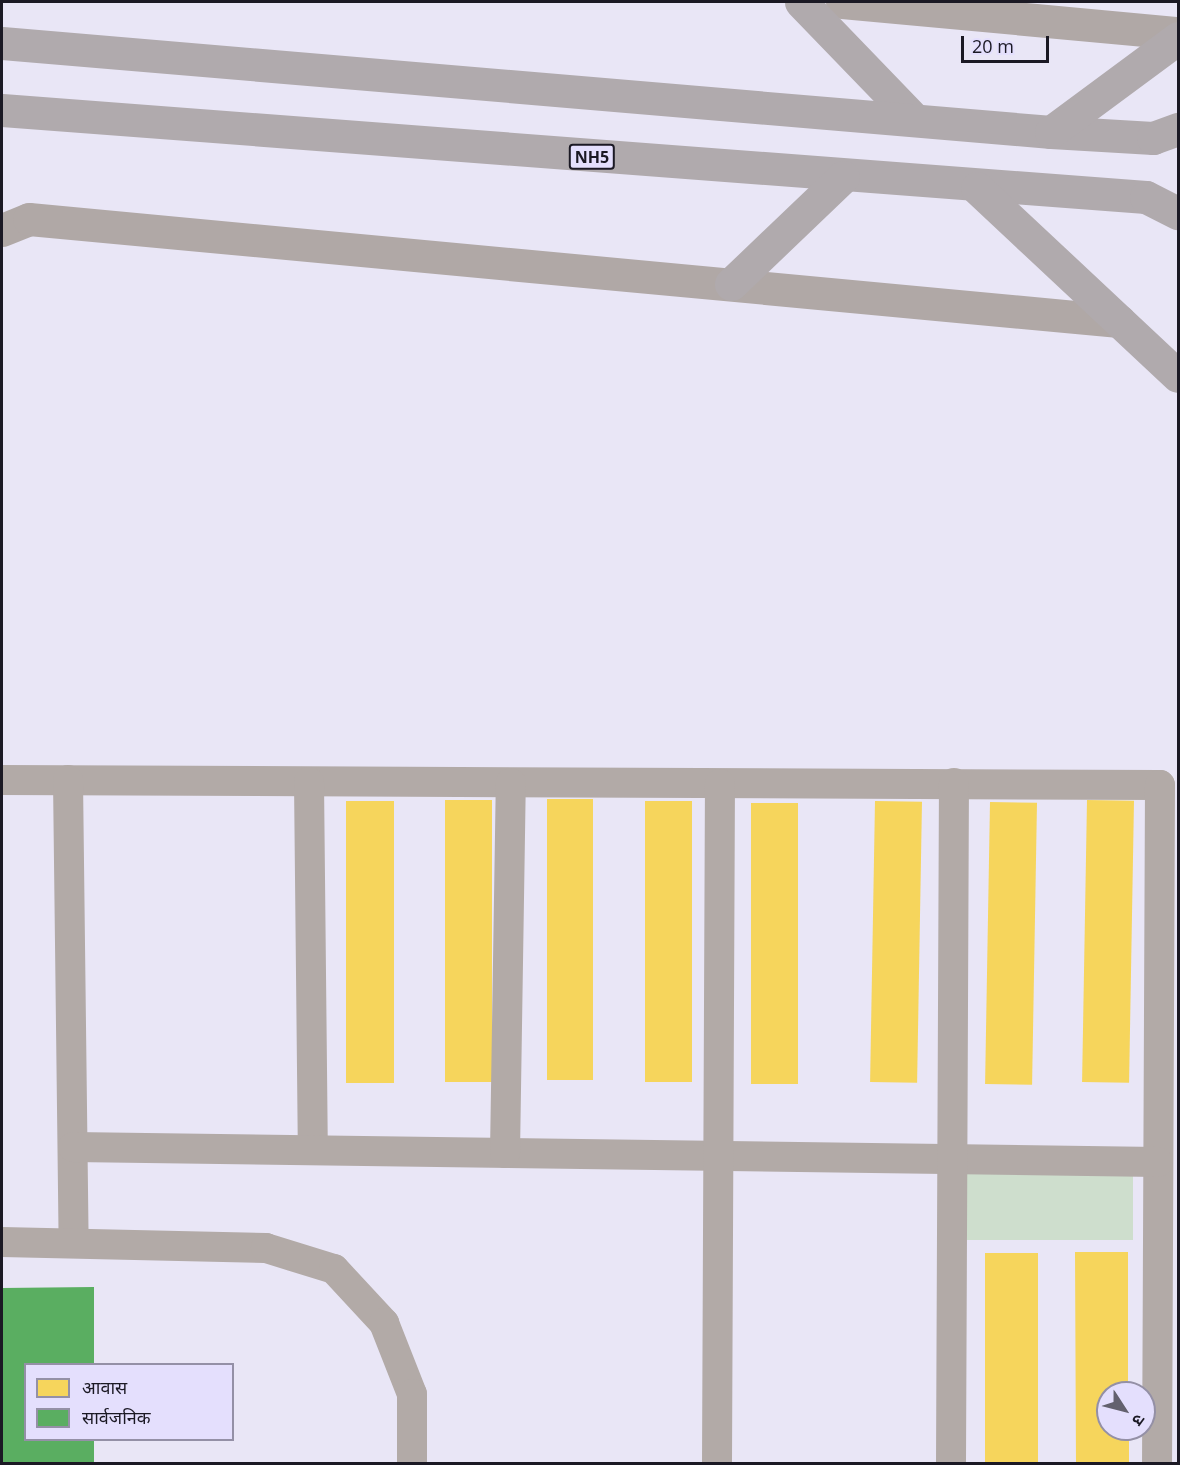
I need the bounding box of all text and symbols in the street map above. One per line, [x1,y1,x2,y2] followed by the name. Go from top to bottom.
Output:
[964,24,1052,62] scale bar
[972,34,1014,58] text: 20 m
[568,144,616,170] road number: NH5
[24,1363,234,1441] legend
[82,1375,127,1399] text: आवास
[1096,1381,1156,1441] north arrow
[82,1405,151,1429] text: सार्वजनिक
[1127,1410,1151,1431] text: उ

